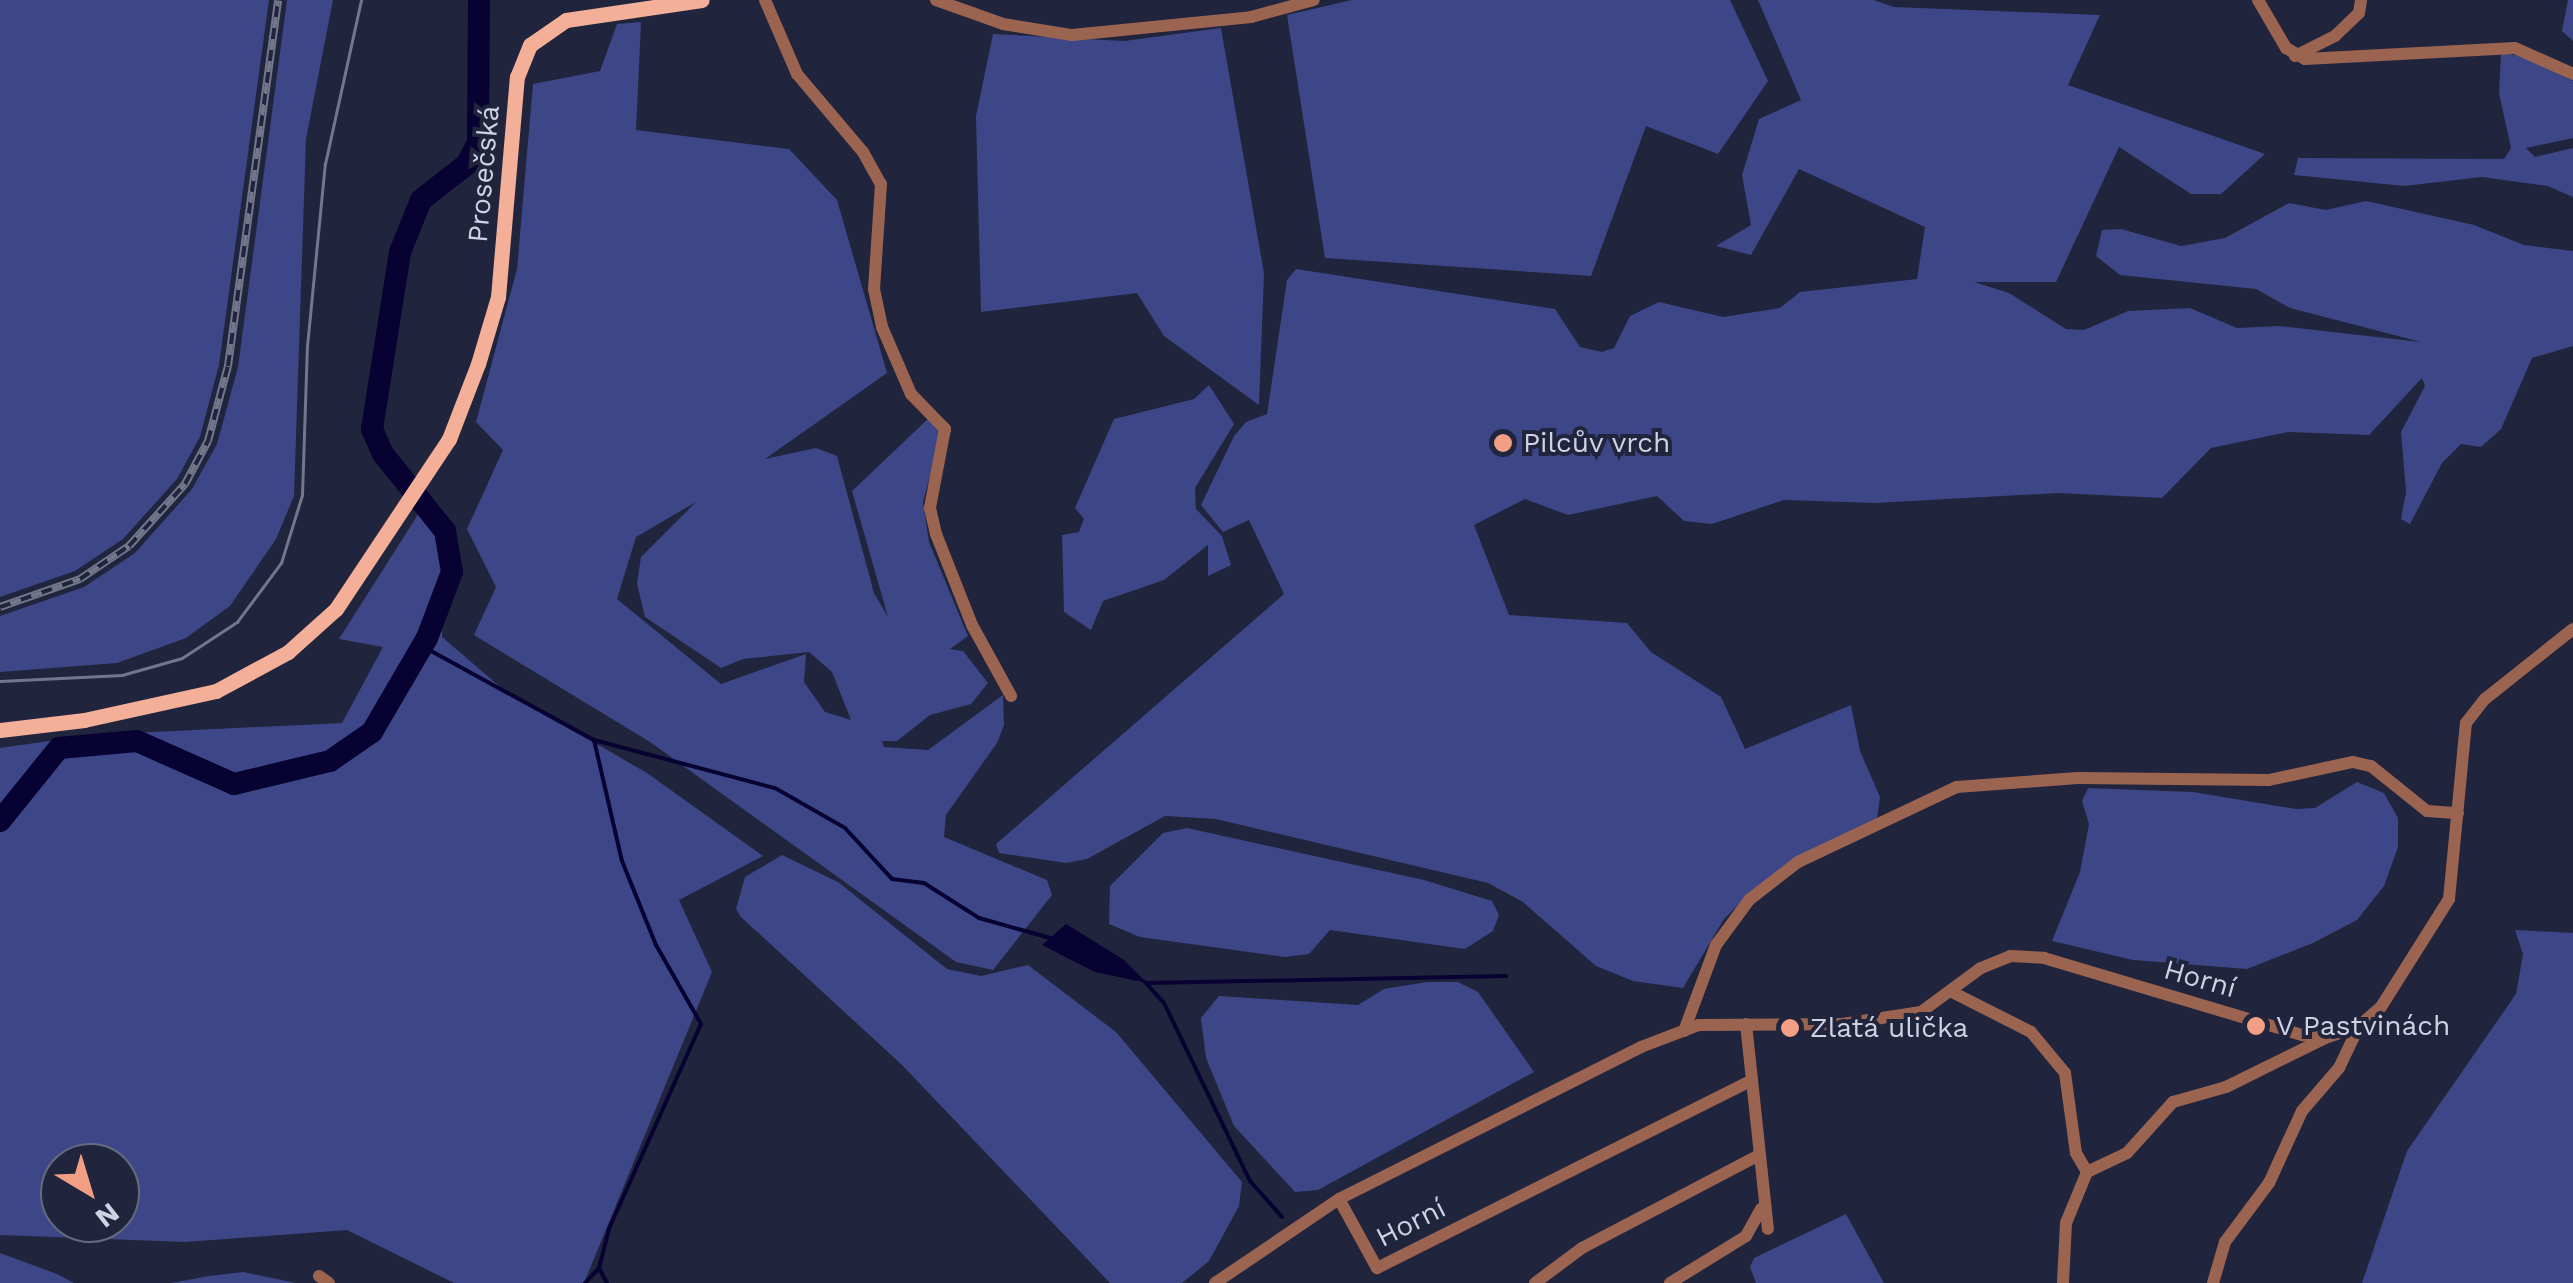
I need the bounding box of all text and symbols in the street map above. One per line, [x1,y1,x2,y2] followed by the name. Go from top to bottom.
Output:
[461,104,507,244] street label: Prosečská
[1523,426,1672,460] place label: Pilcův vrch
[1492,432,1514,454] marker: Pilcův vrch
[2160,953,2240,1005] street label: Horní
[2276,1009,2451,1043] place label: V Pastvinách
[1810,1011,1969,1045] place label: Zlatá ulička
[2245,1015,2267,1037] marker: V Pastvinách
[1779,1017,1801,1039] marker: Zlatá ulička
[40,1143,140,1243] north arrow
[1371,1191,1451,1255] street label: Horní
[89,1196,126,1235] text: N

